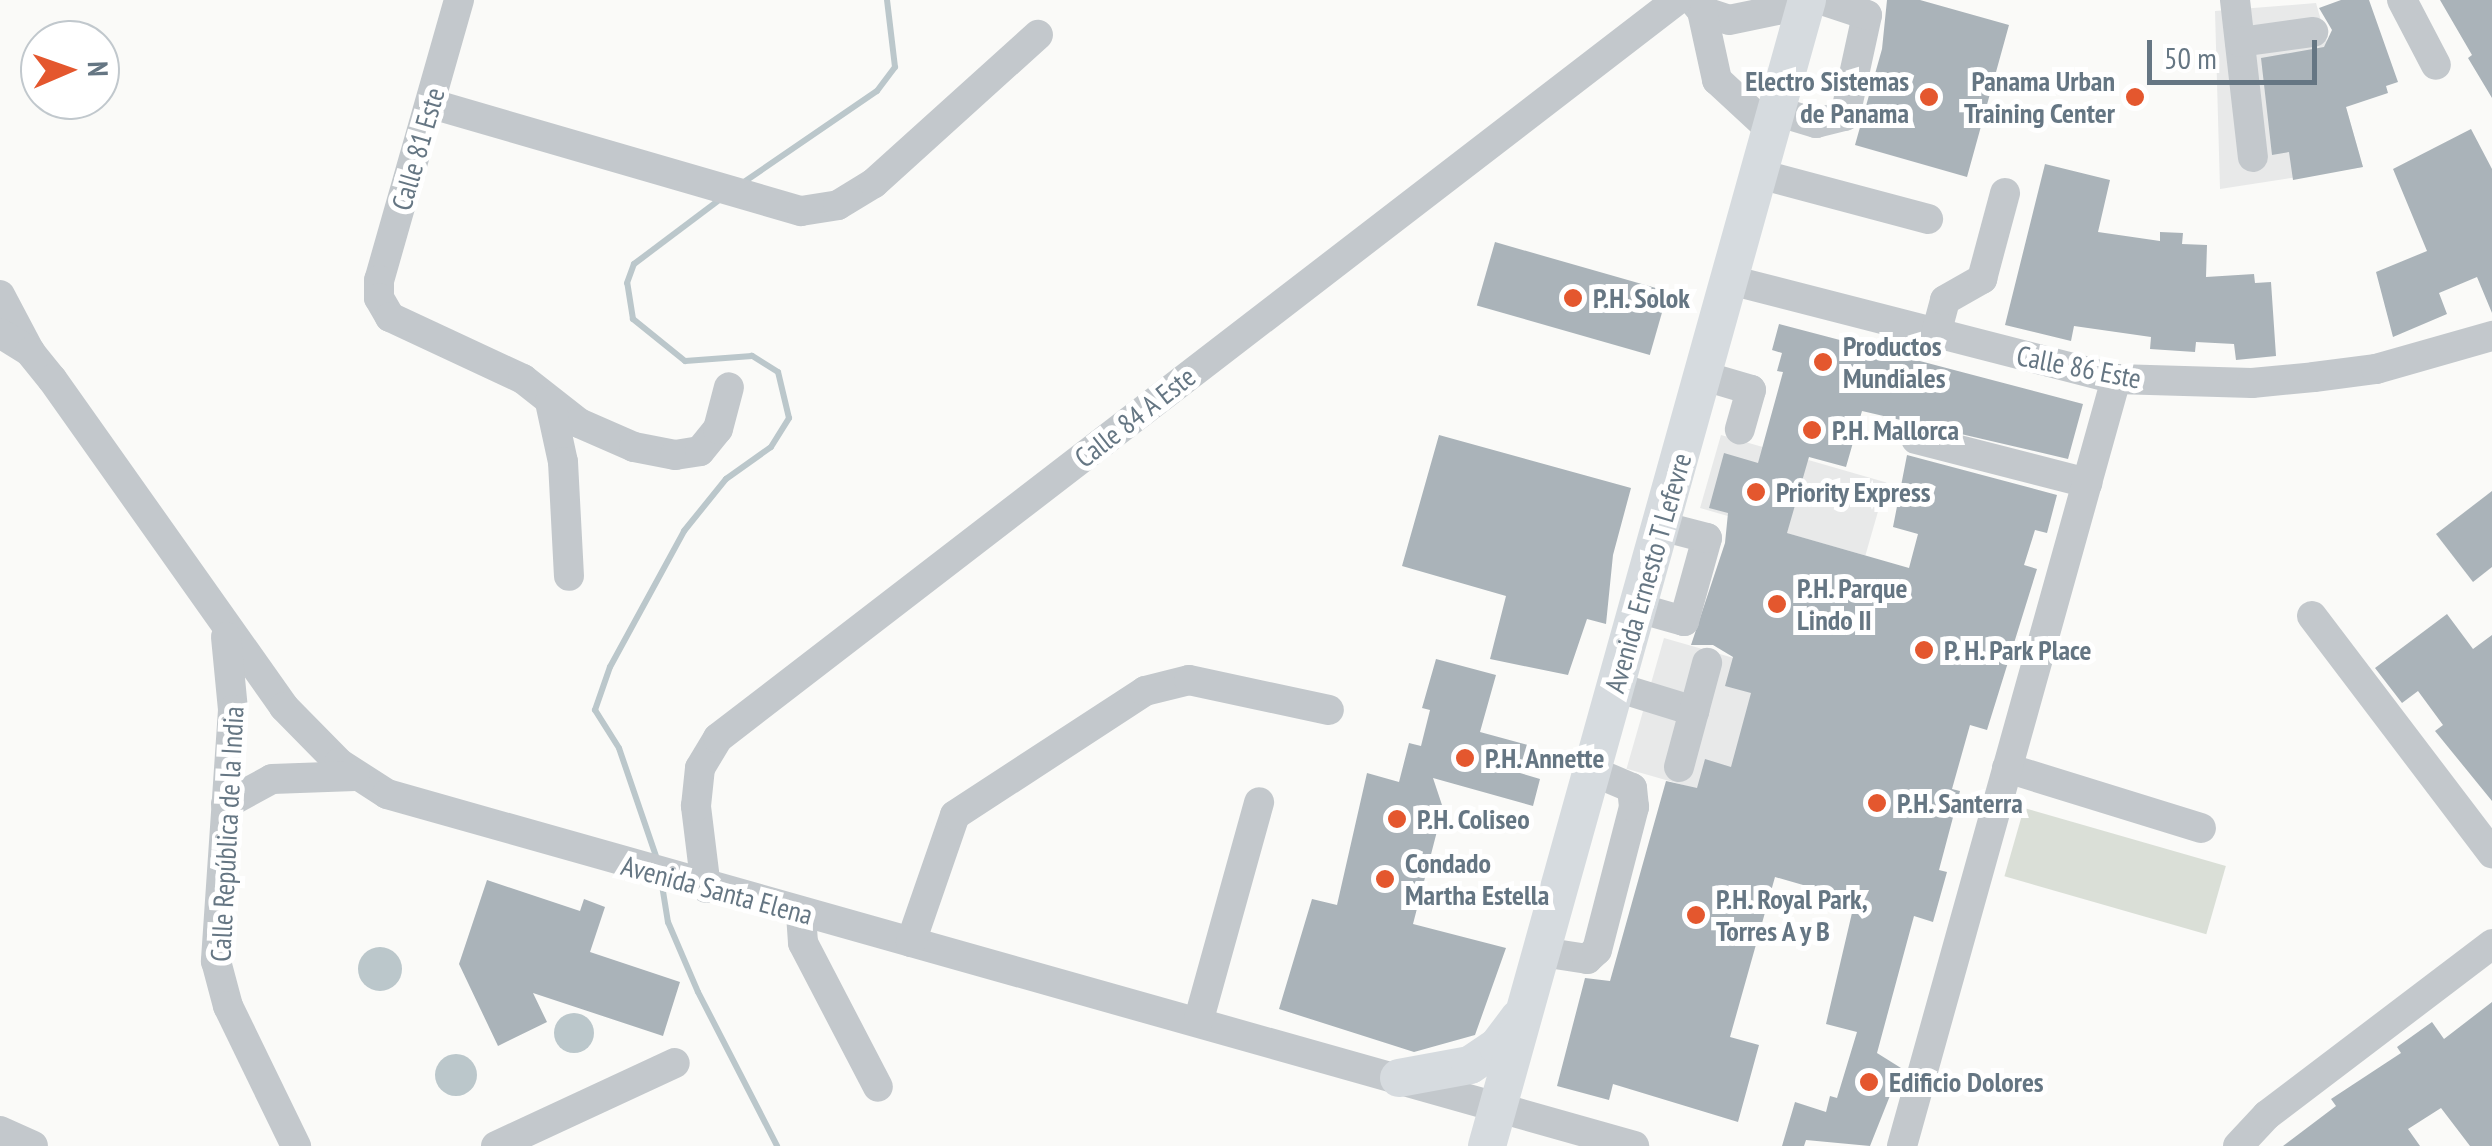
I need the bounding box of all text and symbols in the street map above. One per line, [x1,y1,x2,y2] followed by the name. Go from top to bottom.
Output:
[20,20,120,120] north arrow
[2152,20,2322,82] scale bar
[2164,38,2217,77] text: 50 m
[80,61,117,77] text: N
[1745,64,1909,130] place label: Electro Sistemas de Panama
[1964,64,2115,130] place label: Panama Urban Training Center
[385,84,451,214] street label: Calle 81 Este
[1918,86,1940,108] marker: Electro Sistemas de Panama
[2124,86,2146,108] marker: Panama Urban Training Center
[1593,281,1691,315] place label: P.H. Solok
[1562,287,1584,309] marker: P.H. Solok
[1843,329,1946,395] place label: Productos Mundiales
[2014,339,2144,395] street label: Calle 86 Este
[1812,351,1834,373] marker: Productos Mundiales
[1068,359,1202,475] street label: Calle 84 A Este
[1832,413,1961,447] place label: P.H. Mallorca
[1801,419,1823,441] marker: P.H. Mallorca
[1597,448,1699,698] street label: Avenida Ernesto T Lefevre
[1776,475,1931,509] place label: Priority Express
[1745,481,1767,503] marker: Priority Express
[1797,571,1909,637] place label: P.H. Parque Lindo II
[1766,593,1788,615] marker: P.H. Parque Lindo II
[1944,633,2096,667] place label: P. H. Park Place
[1913,639,1935,661] marker: P. H. Park Place
[204,705,250,963] street label: Calle República de la India
[1485,741,1607,775] place label: P.H. Annette
[1454,747,1476,769] marker: P.H. Annette
[1897,786,2024,820] place label: P.H. Santerra
[1866,792,1888,814] marker: P.H. Santerra
[1417,802,1532,836] place label: P.H. Coliseo
[1386,808,1408,830] marker: P.H. Coliseo
[1405,846,1549,912] place label: Condado Martha Estella
[618,848,816,932] street label: Avenida Santa Elena
[1374,868,1396,890] marker: Condado Martha Estella
[1716,882,1869,948] place label: P.H. Royal Park, Torres A y B
[1685,904,1707,926] marker: P.H. Royal Park, Torres A y B
[1889,1065,2044,1099] place label: Edificio Dolores
[1858,1071,1880,1093] marker: Edificio Dolores

